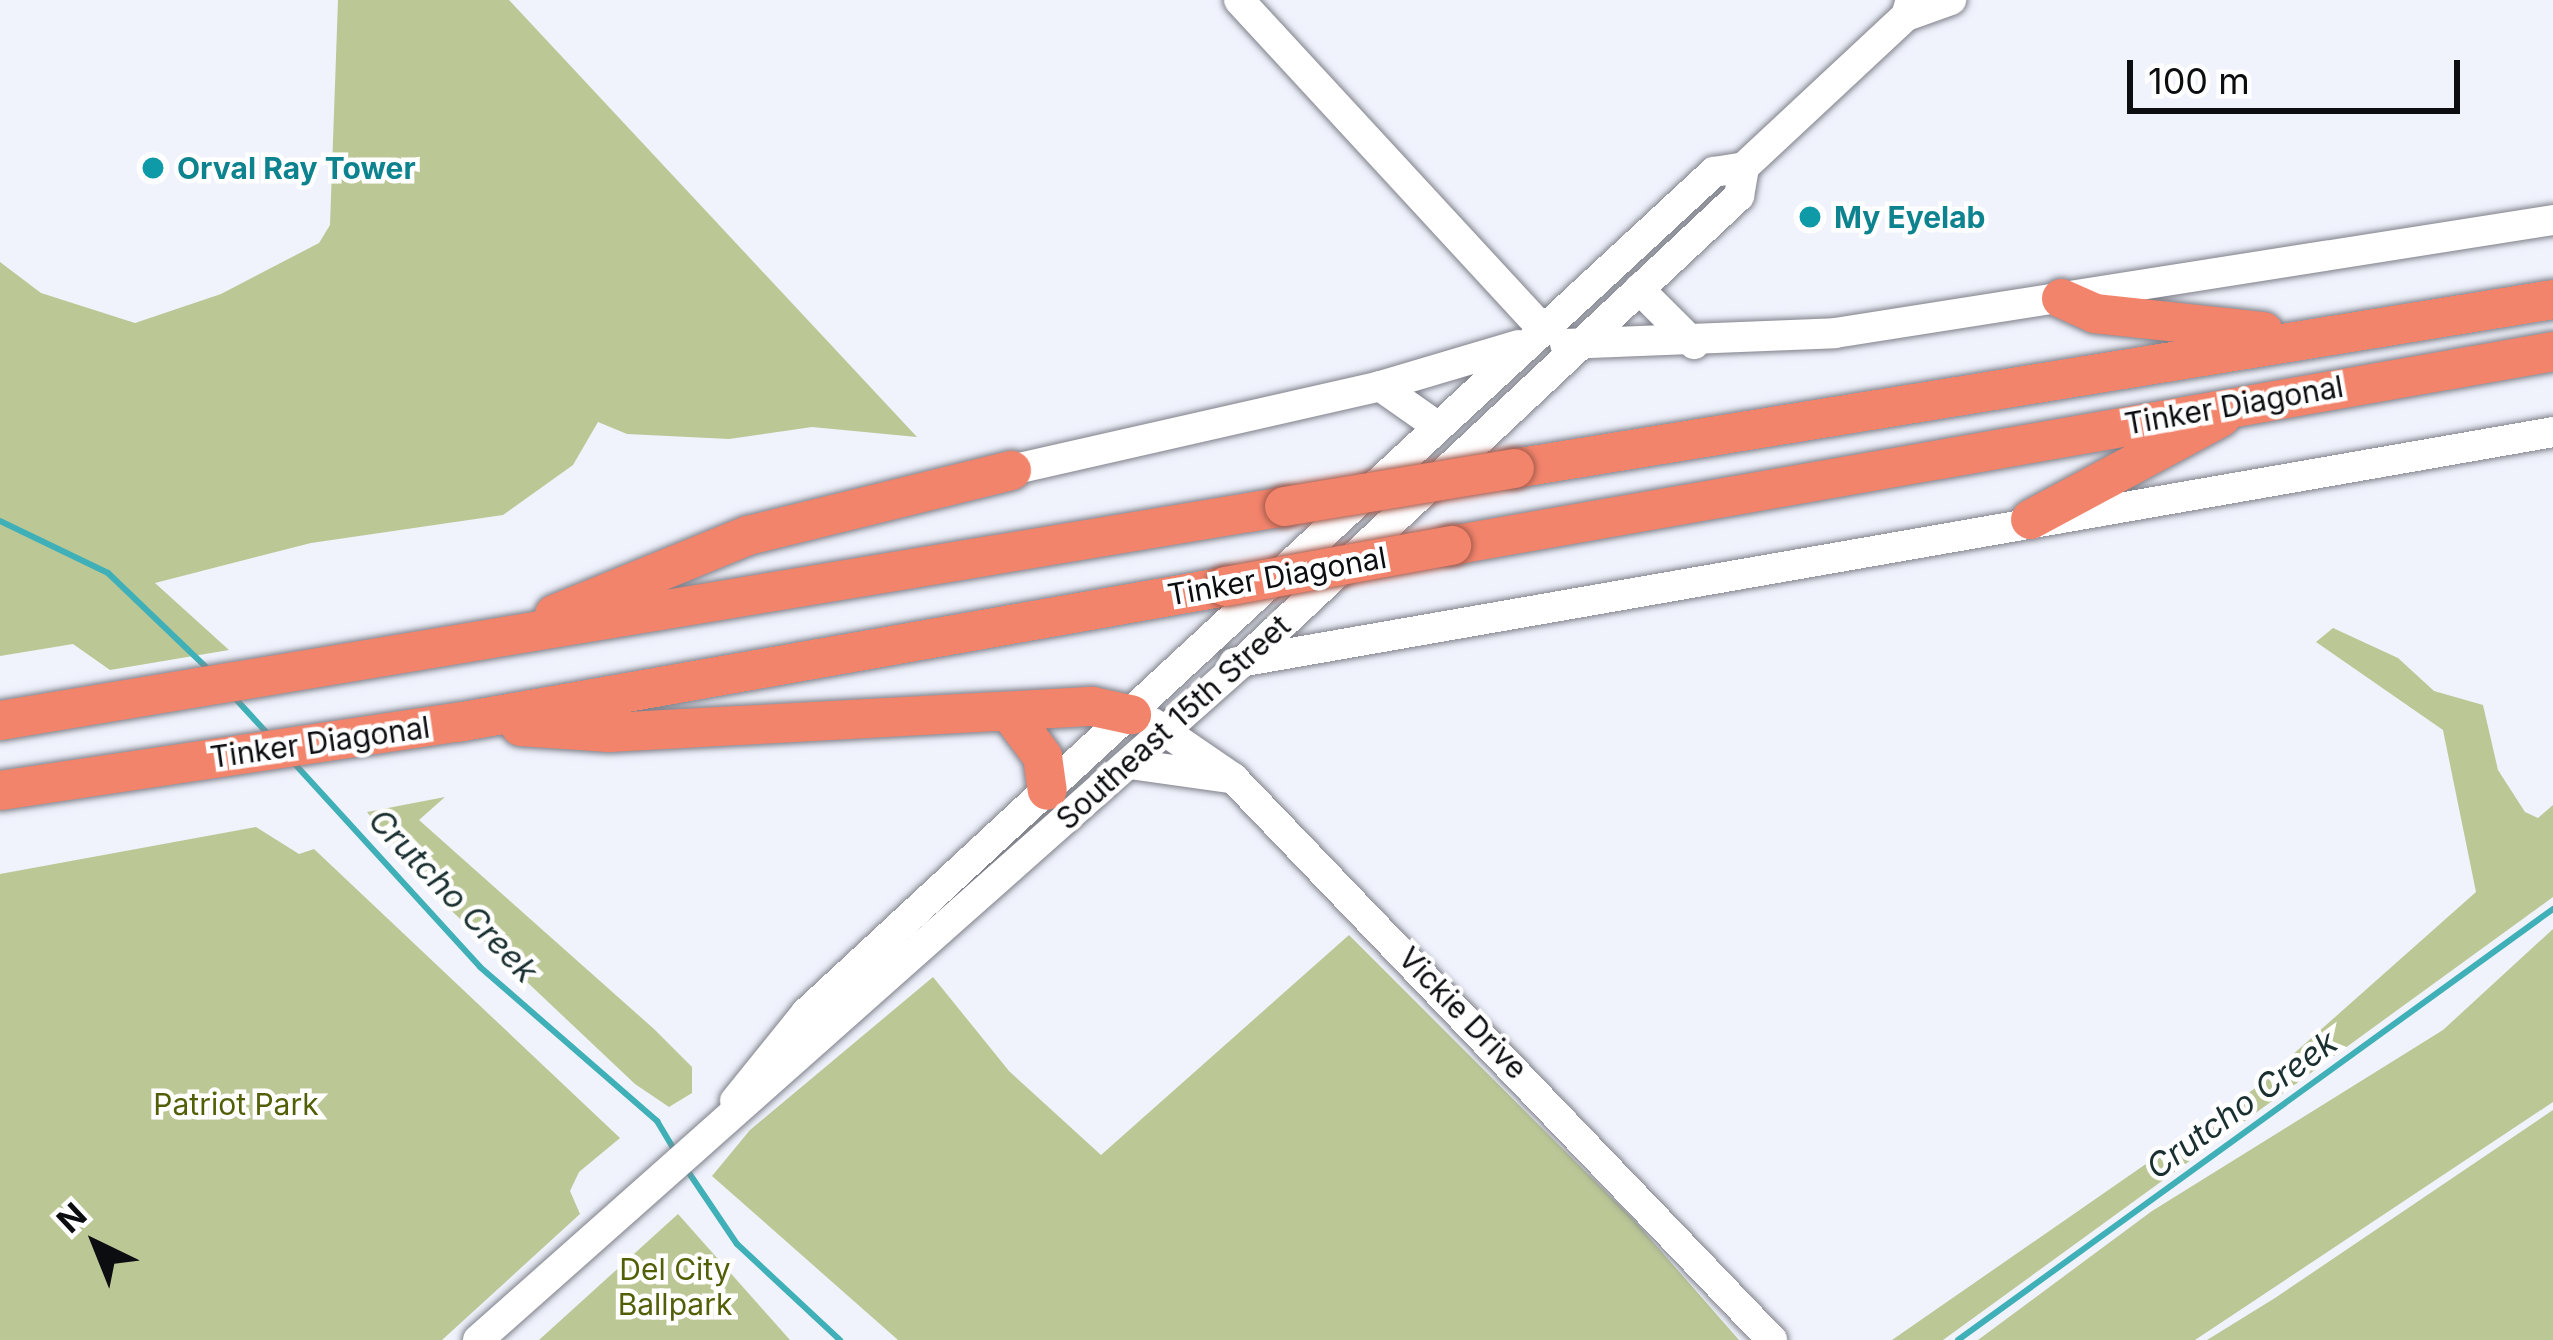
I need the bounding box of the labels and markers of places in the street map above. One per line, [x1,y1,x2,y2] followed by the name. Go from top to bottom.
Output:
[177,150,416,186] place label: Orval Ray Tower
[140,155,166,181] marker: Orval Ray Tower
[1834,199,1985,235] place label: My Eyelab
[1797,204,1823,230] marker: My Eyelab

